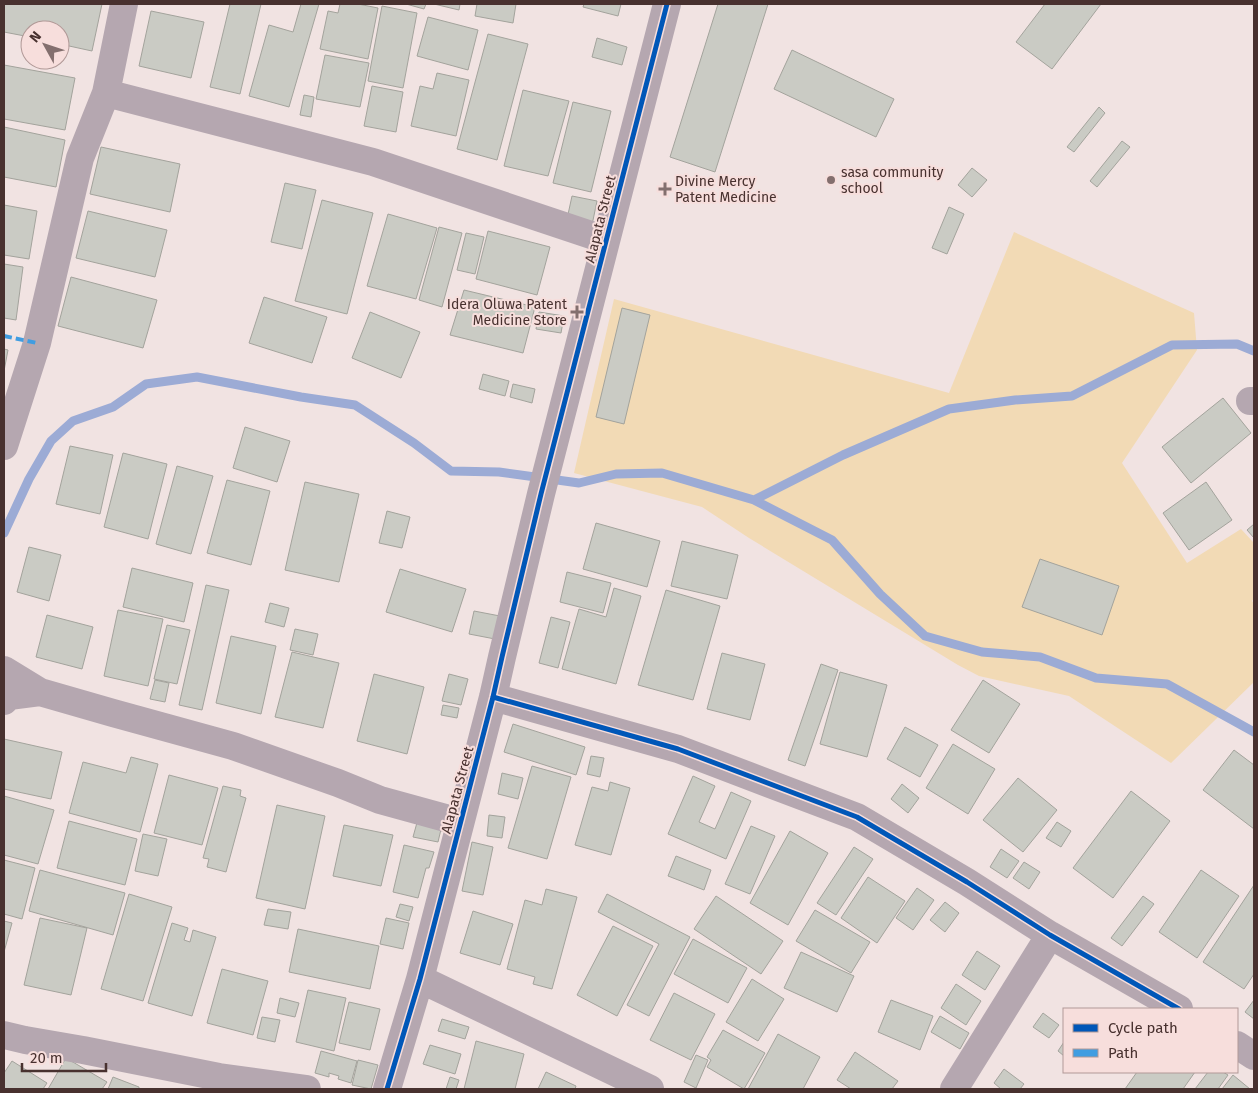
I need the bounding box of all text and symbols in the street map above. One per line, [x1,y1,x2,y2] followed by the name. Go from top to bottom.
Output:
[20,20,70,70] north arrow
[26,28,45,46] text: N
[841,164,943,197] place label: sasa community school
[581,173,620,265] street label: Alapata Street
[675,173,777,206] place label: Divine Mercy Patent Medicine
[825,174,837,186] marker: sasa community school
[659,183,671,195] marker: Divine Mercy Patent Medicine
[447,296,568,329] place label: Idera Oluwa Patent Medicine Store
[571,306,583,318] marker: Idera Oluwa Patent Medicine Store
[438,744,478,836] street label: Alapata Street
[1063,1008,1238,1073] legend
[1108,1019,1178,1037] text: Cycle path
[22,1040,106,1072] scale bar
[1108,1044,1138,1062] text: Path
[30,1049,63,1067] text: 20 m

